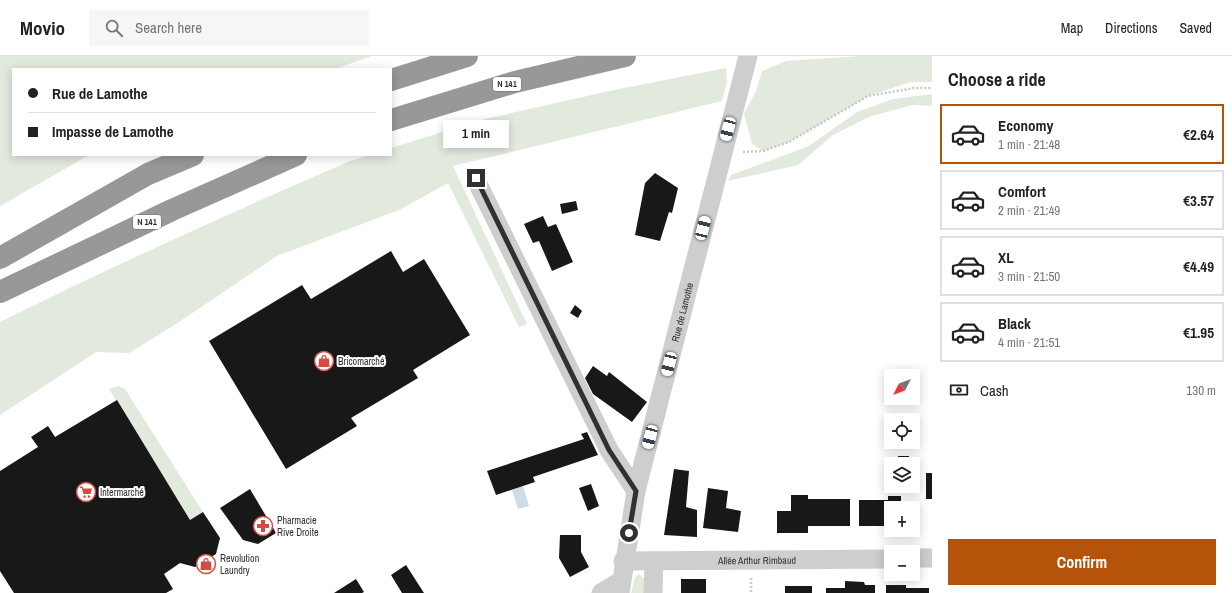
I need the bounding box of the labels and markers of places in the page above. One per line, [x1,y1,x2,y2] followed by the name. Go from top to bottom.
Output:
[313,350,335,372] shop icon: Bricomarché
[338,355,385,368] place label: Bricomarché
[75,481,97,503] supermarket icon: Intermarché
[100,486,144,499] place label: Intermarché
[277,514,319,539] place label: Pharmacie Rive Droite
[252,515,274,537] pharmacy icon: Pharmacie Rive Droite
[220,552,259,577] place label: Revolution Laundry
[195,553,217,575] shop icon: Revolution Laundry

